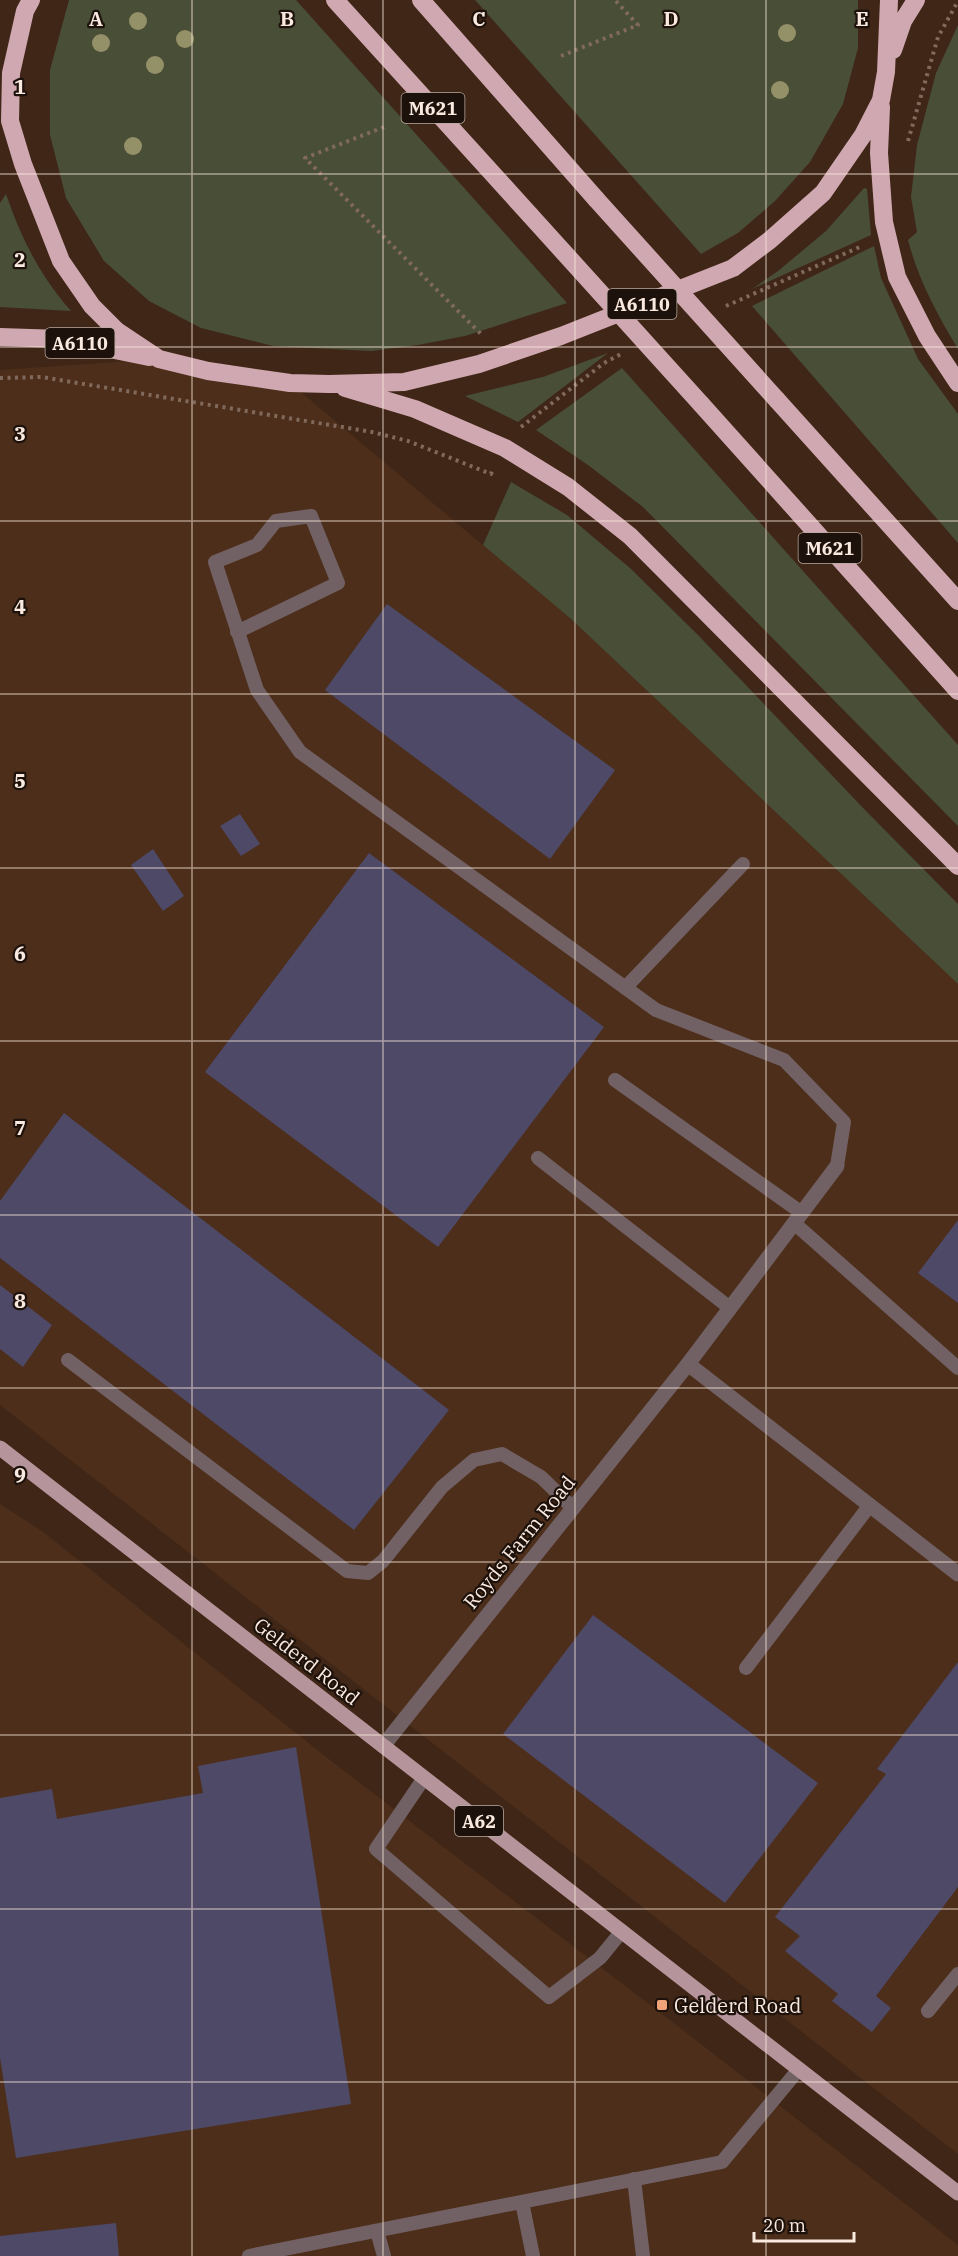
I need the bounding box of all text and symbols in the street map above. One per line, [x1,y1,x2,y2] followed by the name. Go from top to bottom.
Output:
[89,5,103,32] text: A
[280,5,294,32] text: B
[472,5,486,32] text: C
[663,5,679,32] text: D
[855,5,869,32] text: E
[14,73,26,100] text: 1
[402,93,464,123] road number: M621
[14,246,26,273] text: 2
[608,289,676,319] road number: A6110
[46,328,115,358] road number: A6110
[14,420,26,447] text: 3
[798,533,862,563] road number: M621
[14,593,26,620] text: 4
[14,767,26,794] text: 5
[14,940,26,967] text: 6
[14,1114,26,1141] text: 7
[14,1287,26,1314] text: 8
[14,1461,26,1488] text: 9
[457,1470,581,1614] street label: Royds Farm Road
[248,1611,366,1711] street label: Gelderd Road
[455,1806,503,1836] road number: A62
[674,1992,801,2019] place label: Gelderd Road
[655,1998,669,2012] marker: Gelderd Road
[754,2205,854,2243] scale bar
[763,2214,806,2237] text: 20 m

